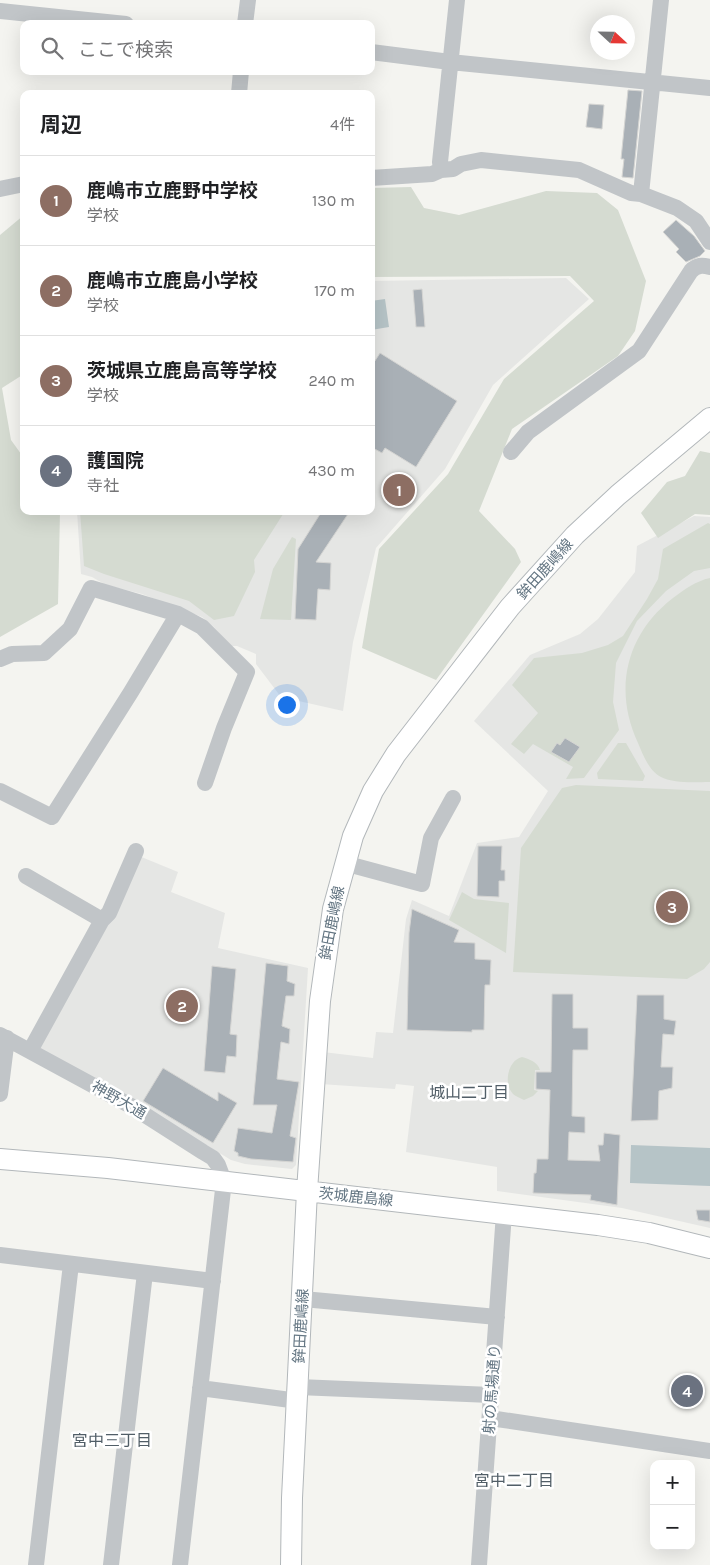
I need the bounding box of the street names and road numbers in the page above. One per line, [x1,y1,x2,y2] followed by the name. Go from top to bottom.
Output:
[513,535,577,603] street label: 鉾田鹿嶋線
[316,884,348,962] street label: 鉾田鹿嶋線
[89,1077,149,1123] street label: 神野大通
[318,1184,394,1210] street label: 茨城鹿島線
[290,1288,312,1364] street label: 鉾田鹿嶋線
[480,1343,504,1435] street label: 射の馬場通り

